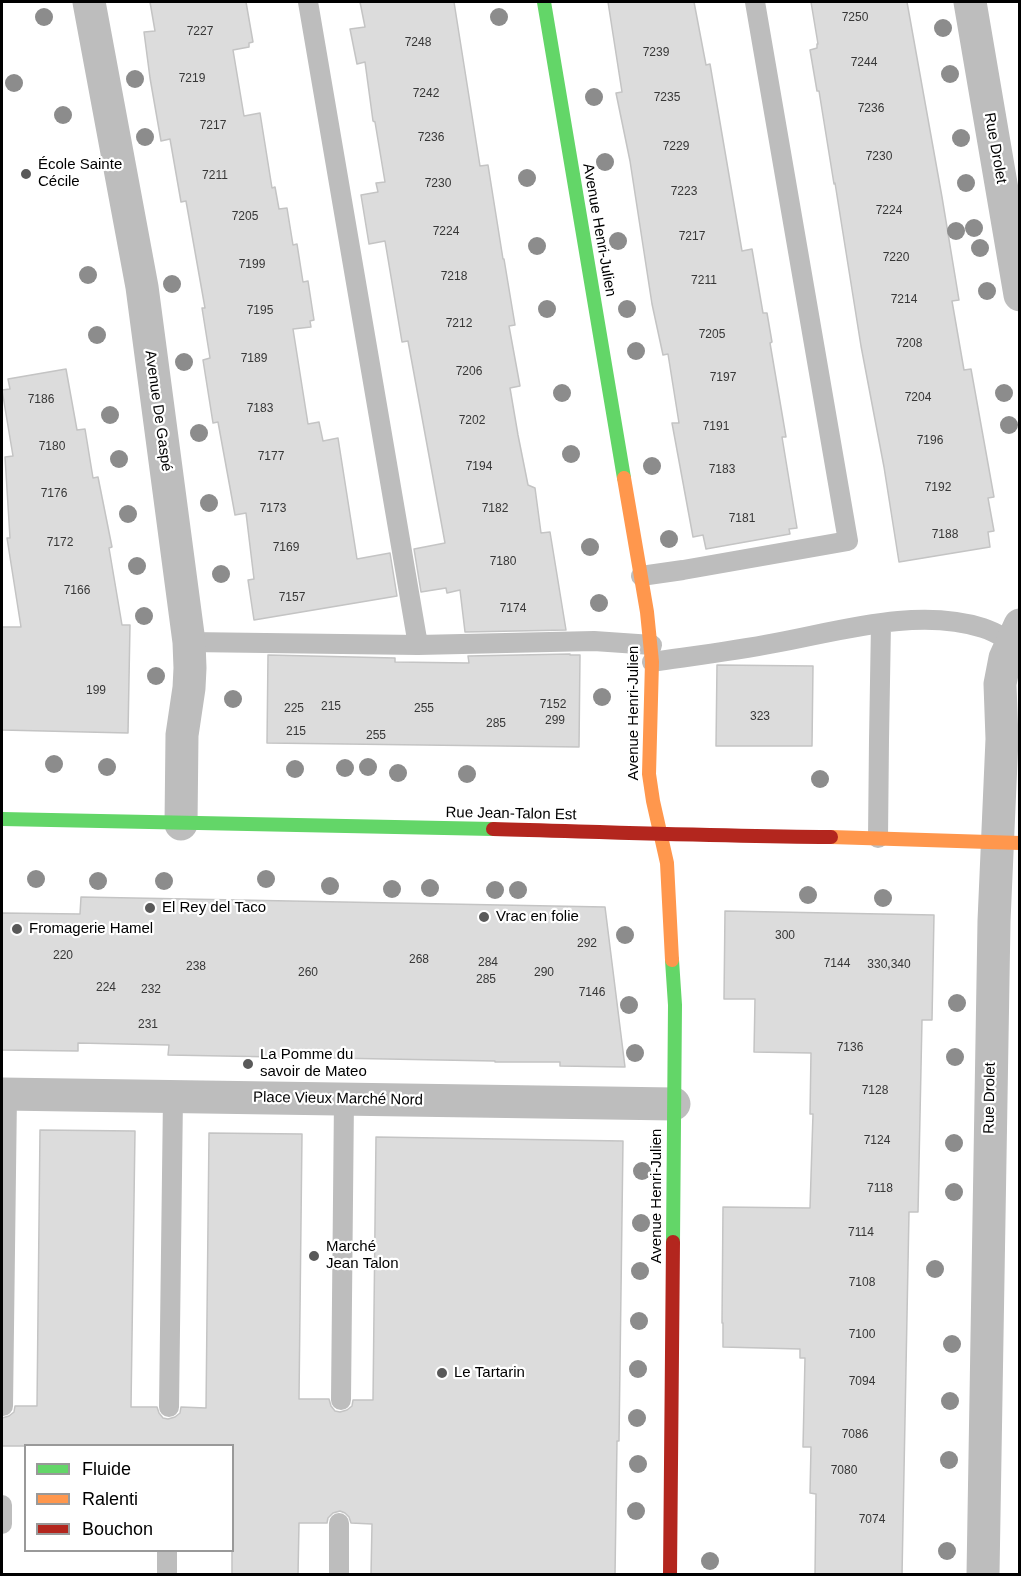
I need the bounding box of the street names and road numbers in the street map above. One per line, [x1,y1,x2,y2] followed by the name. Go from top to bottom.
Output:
[980,111,1010,185] street label: Rue Drolet
[578,162,620,298] street label: Avenue Henri-Julien
[141,349,175,473] street label: Avenue De Gaspé
[625,646,643,780] street label: Avenue Henri-Julien
[445,804,577,824] street label: Rue Jean-Talon Est
[980,1062,1000,1134] street label: Rue Drolet
[253,1089,423,1109] street label: Place Vieux Marché Nord
[648,1129,666,1263] street label: Avenue Henri-Julien

